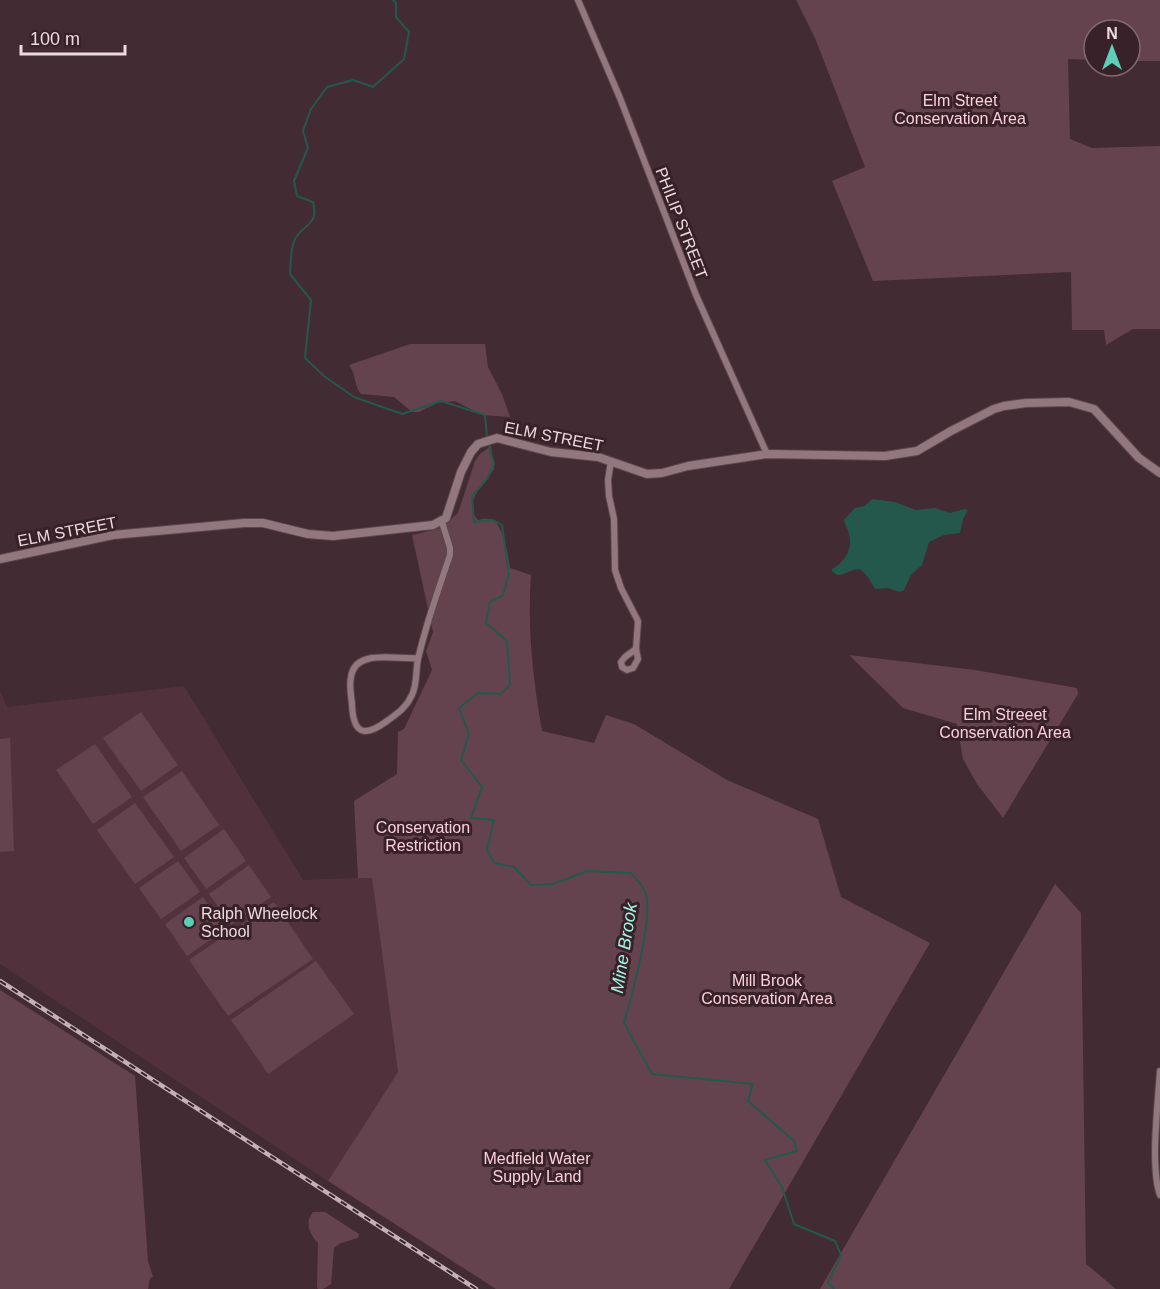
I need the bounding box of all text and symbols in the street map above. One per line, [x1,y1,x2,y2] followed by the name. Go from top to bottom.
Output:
[21,18,124,56] scale bar
[1082,18,1142,78] north arrow
[1106,25,1118,42] text: N
[30,29,80,49] text: 100 m
[894,92,1026,127] park label: Elm Street Conservation Area
[652,165,711,281] street label: PHILIP STREET
[503,419,605,454] street label: ELM STREET
[16,514,118,549] street label: ELM STREET
[939,706,1071,741] park label: Elm Streeet Conservation Area
[376,819,470,854] park label: Conservation Restriction
[607,900,641,995] water label: Mine Brook
[201,905,319,940] place label: Ralph Wheelock School
[182,915,196,929] marker: Ralph Wheelock School
[701,972,833,1007] park label: Mill Brook Conservation Area
[484,1150,591,1185] park label: Medfield Water Supply Land

